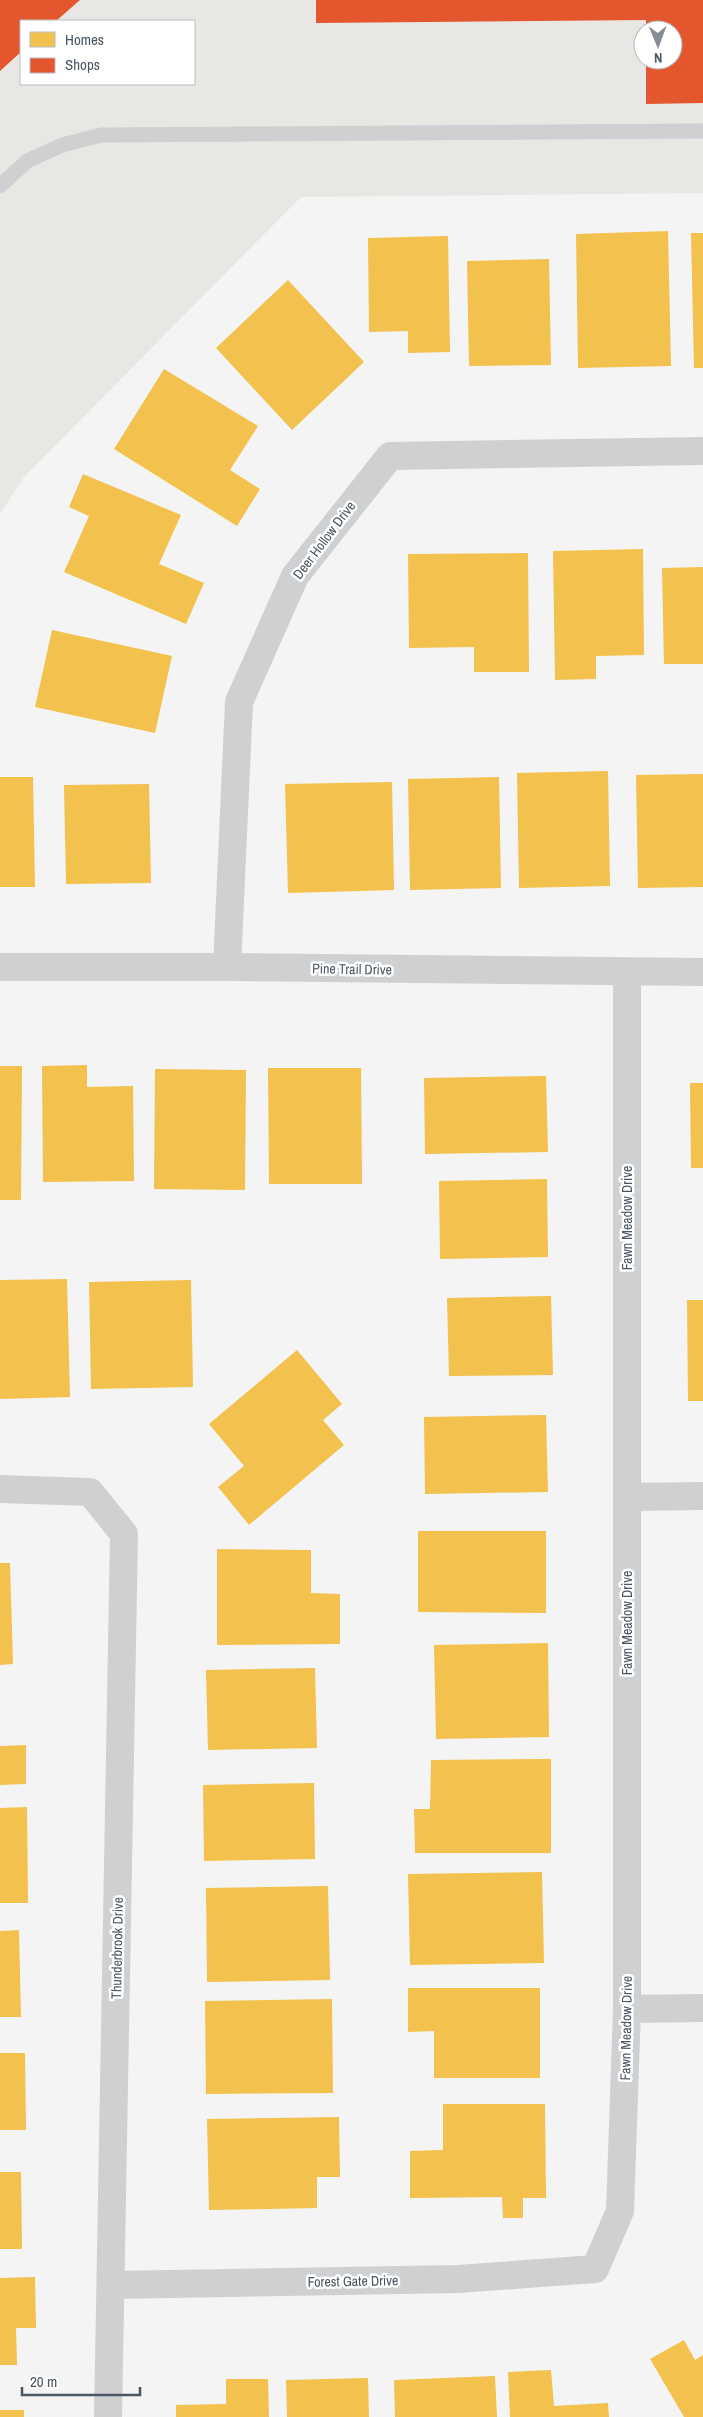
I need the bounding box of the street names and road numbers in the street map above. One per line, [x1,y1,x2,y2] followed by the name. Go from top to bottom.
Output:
[289,497,359,583] street label: Deer Hollow Drive
[312,959,392,979] street label: Pine Trail Drive
[618,1166,636,1270] street label: Fawn Meadow Drive
[618,1571,636,1675] street label: Fawn Meadow Drive
[107,1897,127,1999] street label: Thunderbrook Drive
[616,1975,636,2081] street label: Fawn Meadow Drive
[308,2271,398,2291] street label: Forest Gate Drive

